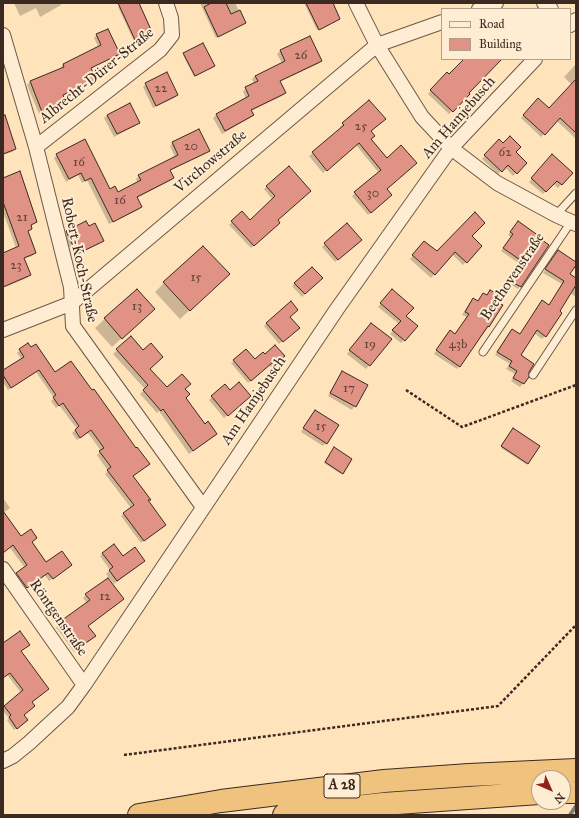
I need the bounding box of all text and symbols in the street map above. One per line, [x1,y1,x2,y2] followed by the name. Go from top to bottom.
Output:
[441,8,571,60] legend
[479,17,505,31] text: Road
[36,24,158,128] street label: Albrecht-Dürer-Straße
[479,37,521,51] text: Building
[294,48,308,64] house number: 26
[418,73,500,163] street label: Am Hamjebusch
[155,81,167,97] house number: 22
[355,119,367,135] house number: 25
[171,127,251,197] street label: Virchowstraße
[184,139,198,155] house number: 20
[498,145,512,161] house number: 62
[73,155,85,171] house number: 16
[367,186,379,202] house number: 30
[114,193,126,209] house number: 16
[57,196,101,324] street label: Robert-Koch-Straße
[16,210,28,226] house number: 21
[477,230,549,324] street label: Beethovenstraße
[10,258,22,274] house number: 23
[190,270,202,286] house number: 15
[132,299,142,315] house number: 13
[364,337,376,353] house number: 19
[449,337,467,353] house number: 43b
[218,353,290,449] street label: Am Hamjebusch
[343,381,355,397] house number: 17
[315,419,327,435] house number: 15
[25,576,91,660] street label: Röntgenstraße
[99,589,111,605] house number: 12
[531,770,571,810] north arrow
[324,774,360,798] road number: A 28
[551,790,567,806] text: N

